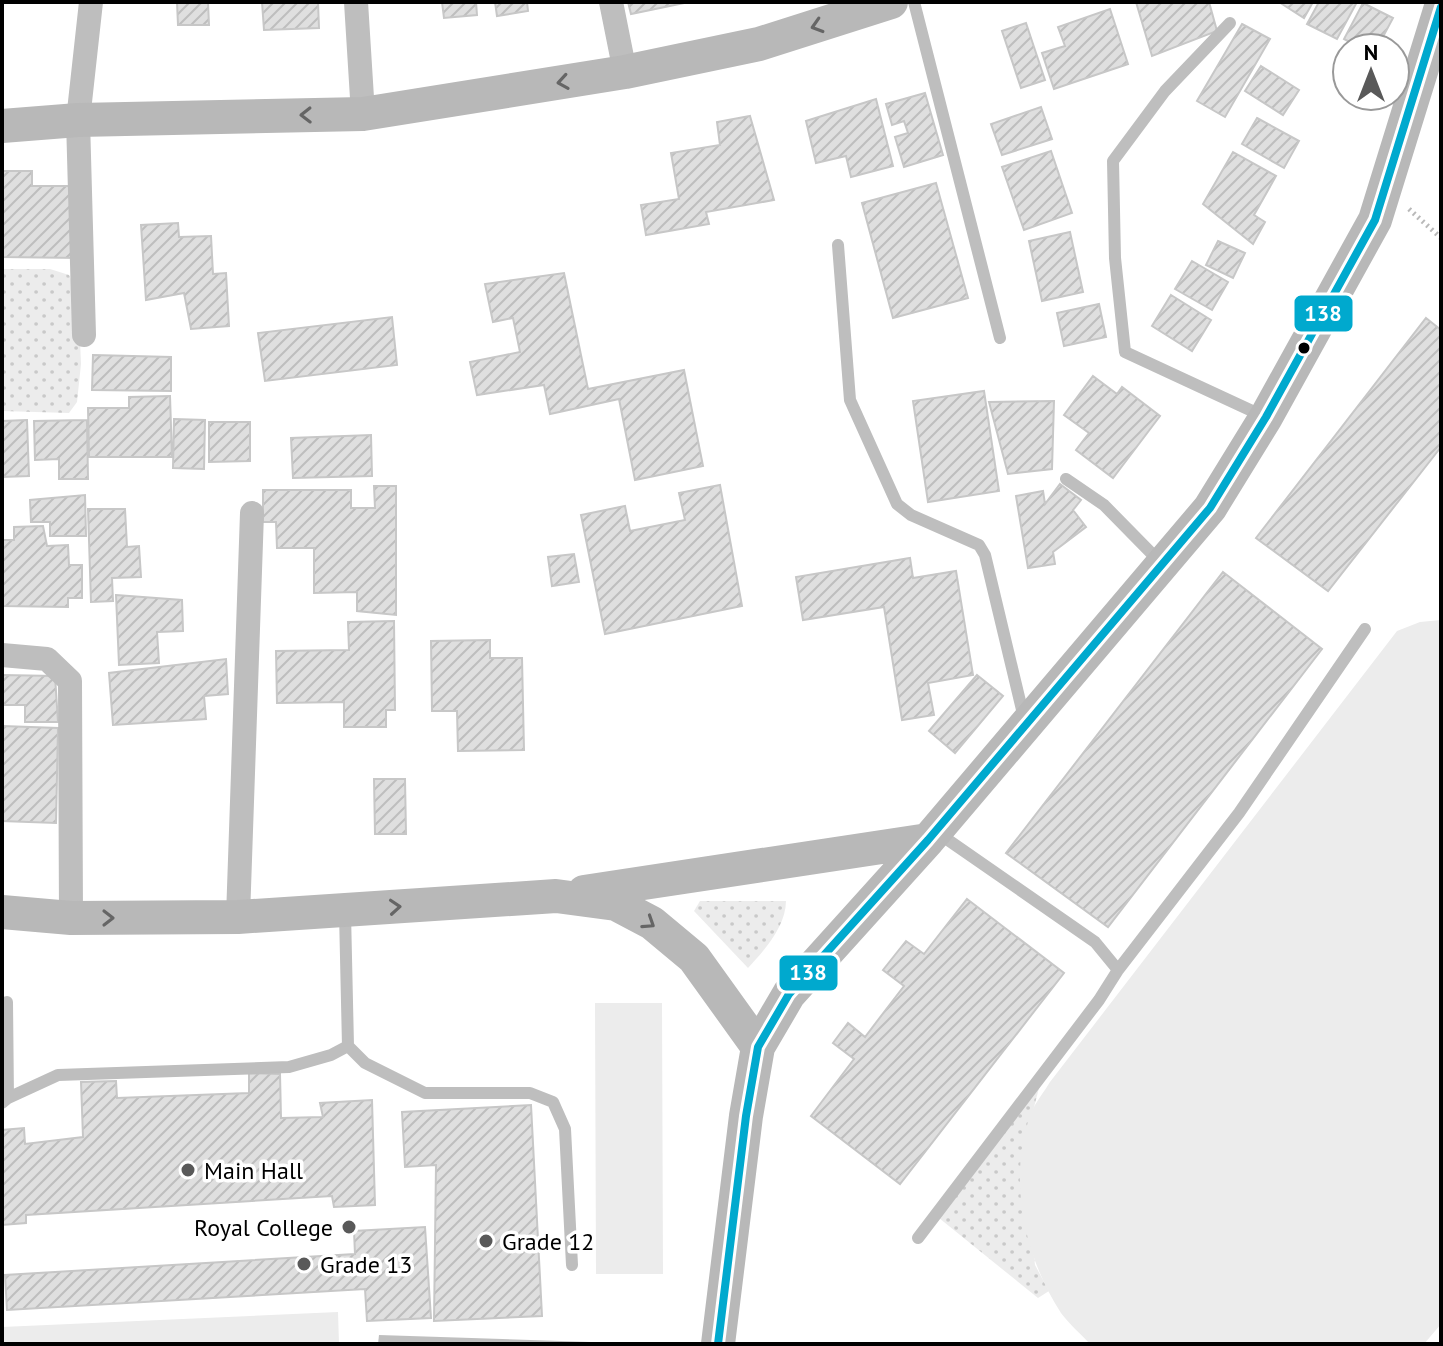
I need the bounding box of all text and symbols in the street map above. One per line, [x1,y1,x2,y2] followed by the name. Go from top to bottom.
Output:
[810,17,824,33] one-way arrow
[1331,32,1411,112] north arrow
[1364,38,1378,66] text: N
[556,72,570,89] one-way arrow
[299,106,312,124] one-way arrow
[1293,294,1354,333] line badge: 138
[1304,299,1342,327] text: 138
[1296,340,1312,356] unlabelled marker
[389,899,402,916] one-way arrow
[102,909,115,927] one-way arrow
[641,913,655,928] one-way arrow
[778,954,839,992] line badge: 138
[789,958,827,986] text: 138
[204,1155,303,1186] place label: Main Hall
[179,1161,197,1179] marker: Main Hall
[194,1212,333,1243] place label: Royal College
[340,1218,358,1236] marker: Royal College
[502,1226,594,1257] place label: Grade 12
[477,1232,495,1250] marker: Grade 12
[320,1249,412,1280] place label: Grade 13
[295,1255,313,1273] marker: Grade 13

